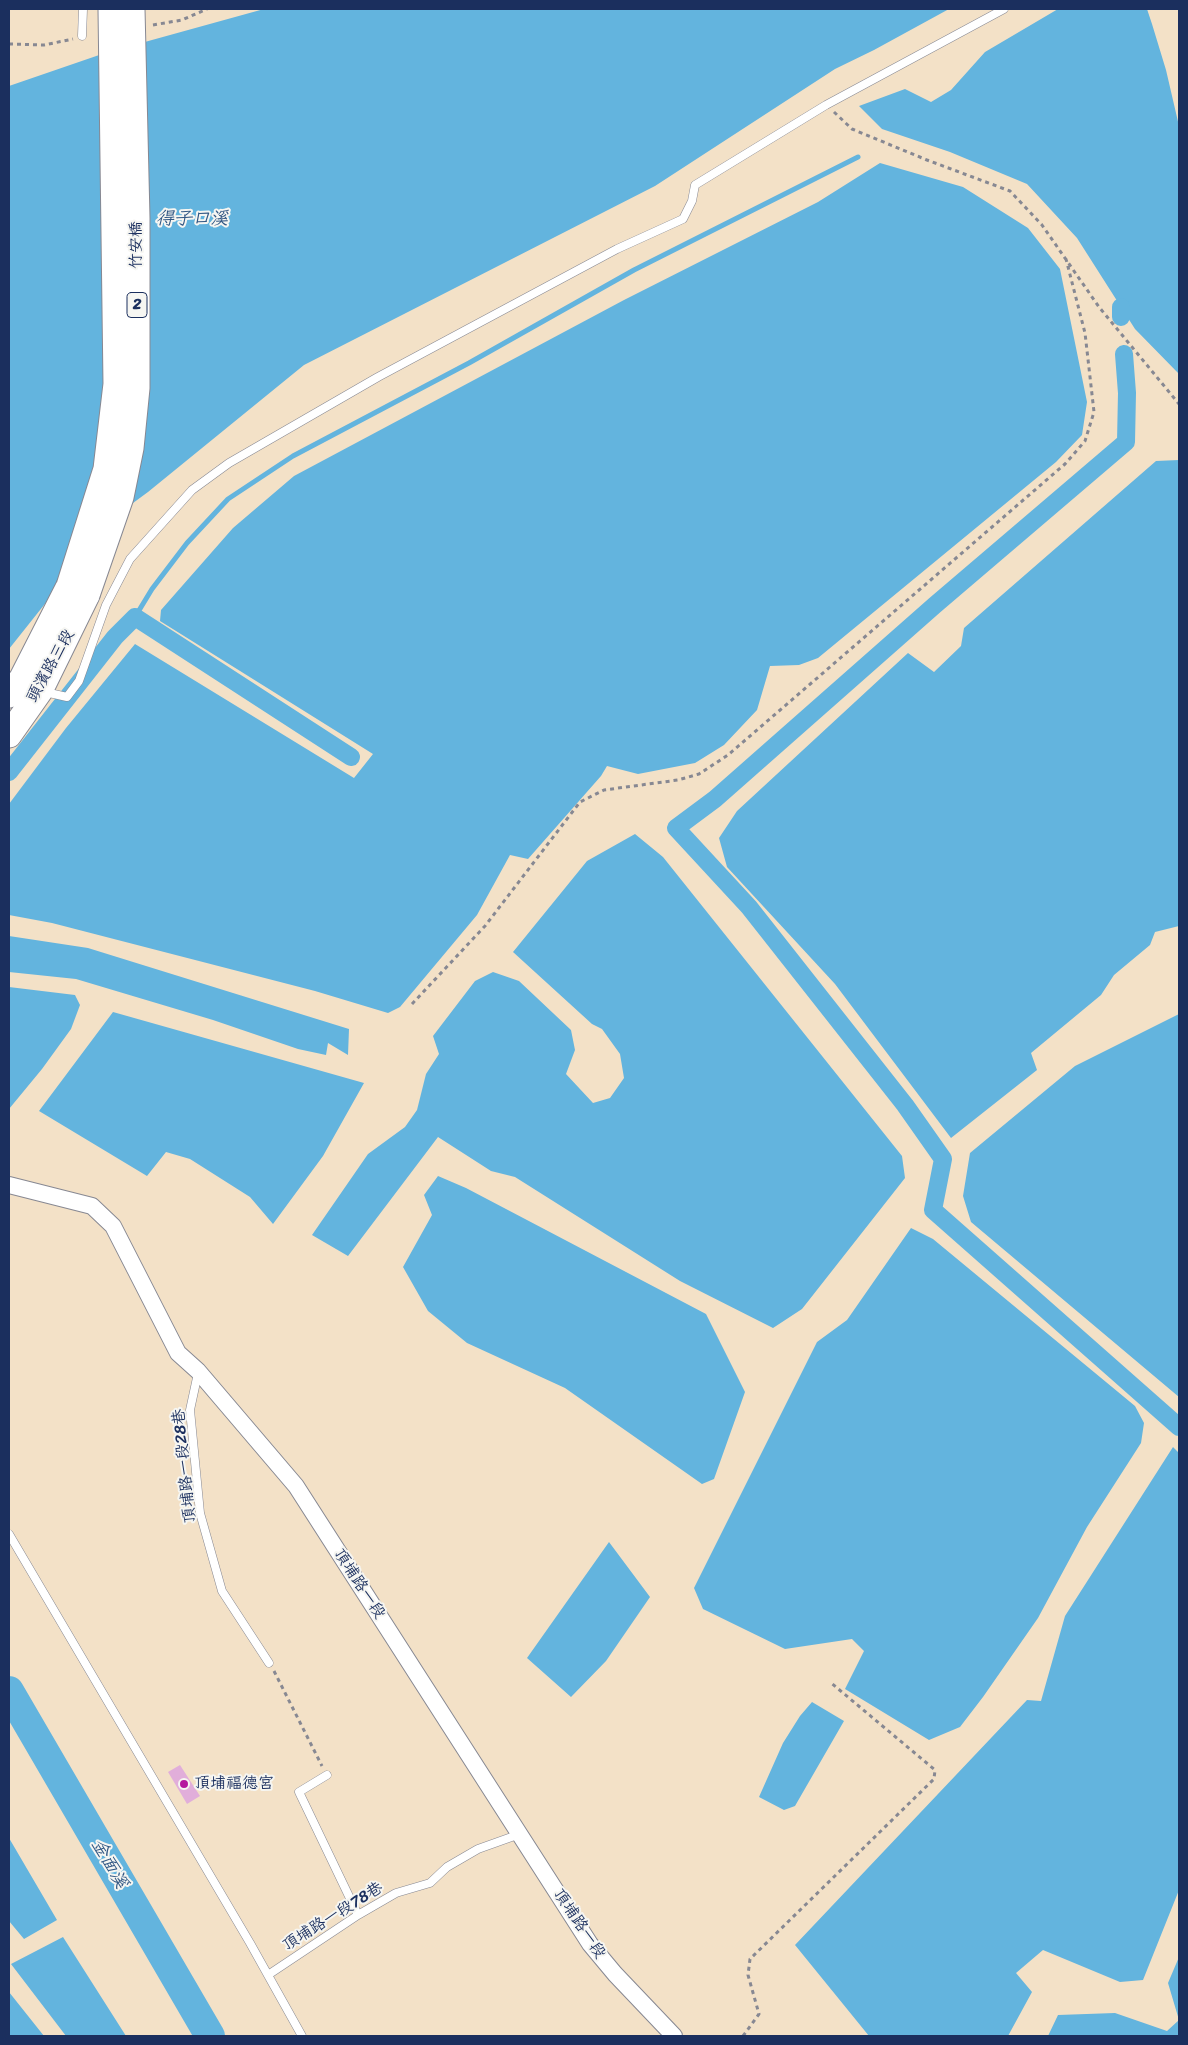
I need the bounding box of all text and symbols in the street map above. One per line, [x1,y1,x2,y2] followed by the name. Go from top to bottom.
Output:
[156,208,228,230] water label: 得子口溪
[127,221,147,269] street label: 竹安橋
[127,292,147,318] road number: 2
[23,626,79,706] street label: 頭濱路三段
[169,1408,201,1524] street label: 頂埔路一段28巷
[329,1545,389,1623] street label: 頂埔路一段
[194,1774,274,1794] place label: 頂埔福德宮
[178,1778,190,1790] marker: 頂埔福德宮
[86,1835,132,1893] water label: 金面溪
[279,1878,387,1956] street label: 頂埔路一段78巷
[549,1885,609,1963] street label: 頂埔路一段

